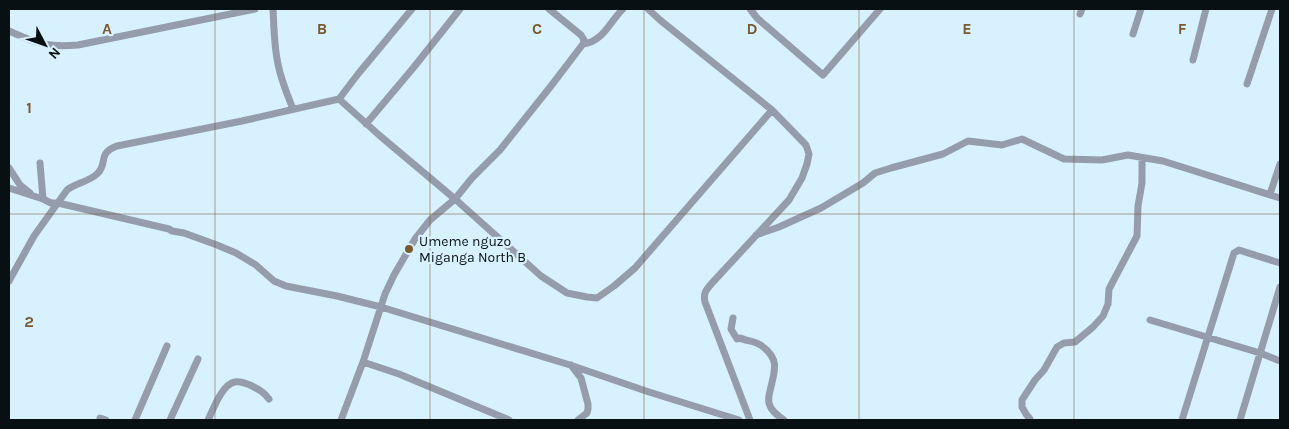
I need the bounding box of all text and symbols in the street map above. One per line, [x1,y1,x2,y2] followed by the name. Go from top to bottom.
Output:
[102,19,112,38] text: A
[317,19,327,38] text: B
[532,19,542,38] text: C
[747,19,758,38] text: D
[962,19,972,38] text: E
[1178,19,1187,38] text: F
[20,20,70,70] north arrow
[45,44,64,63] text: N
[26,98,32,117] text: 1
[419,233,526,266] place label: Umeme nguzo Miganga North B
[403,243,415,255] marker: Umeme nguzo Miganga North B
[24,312,34,331] text: 2

